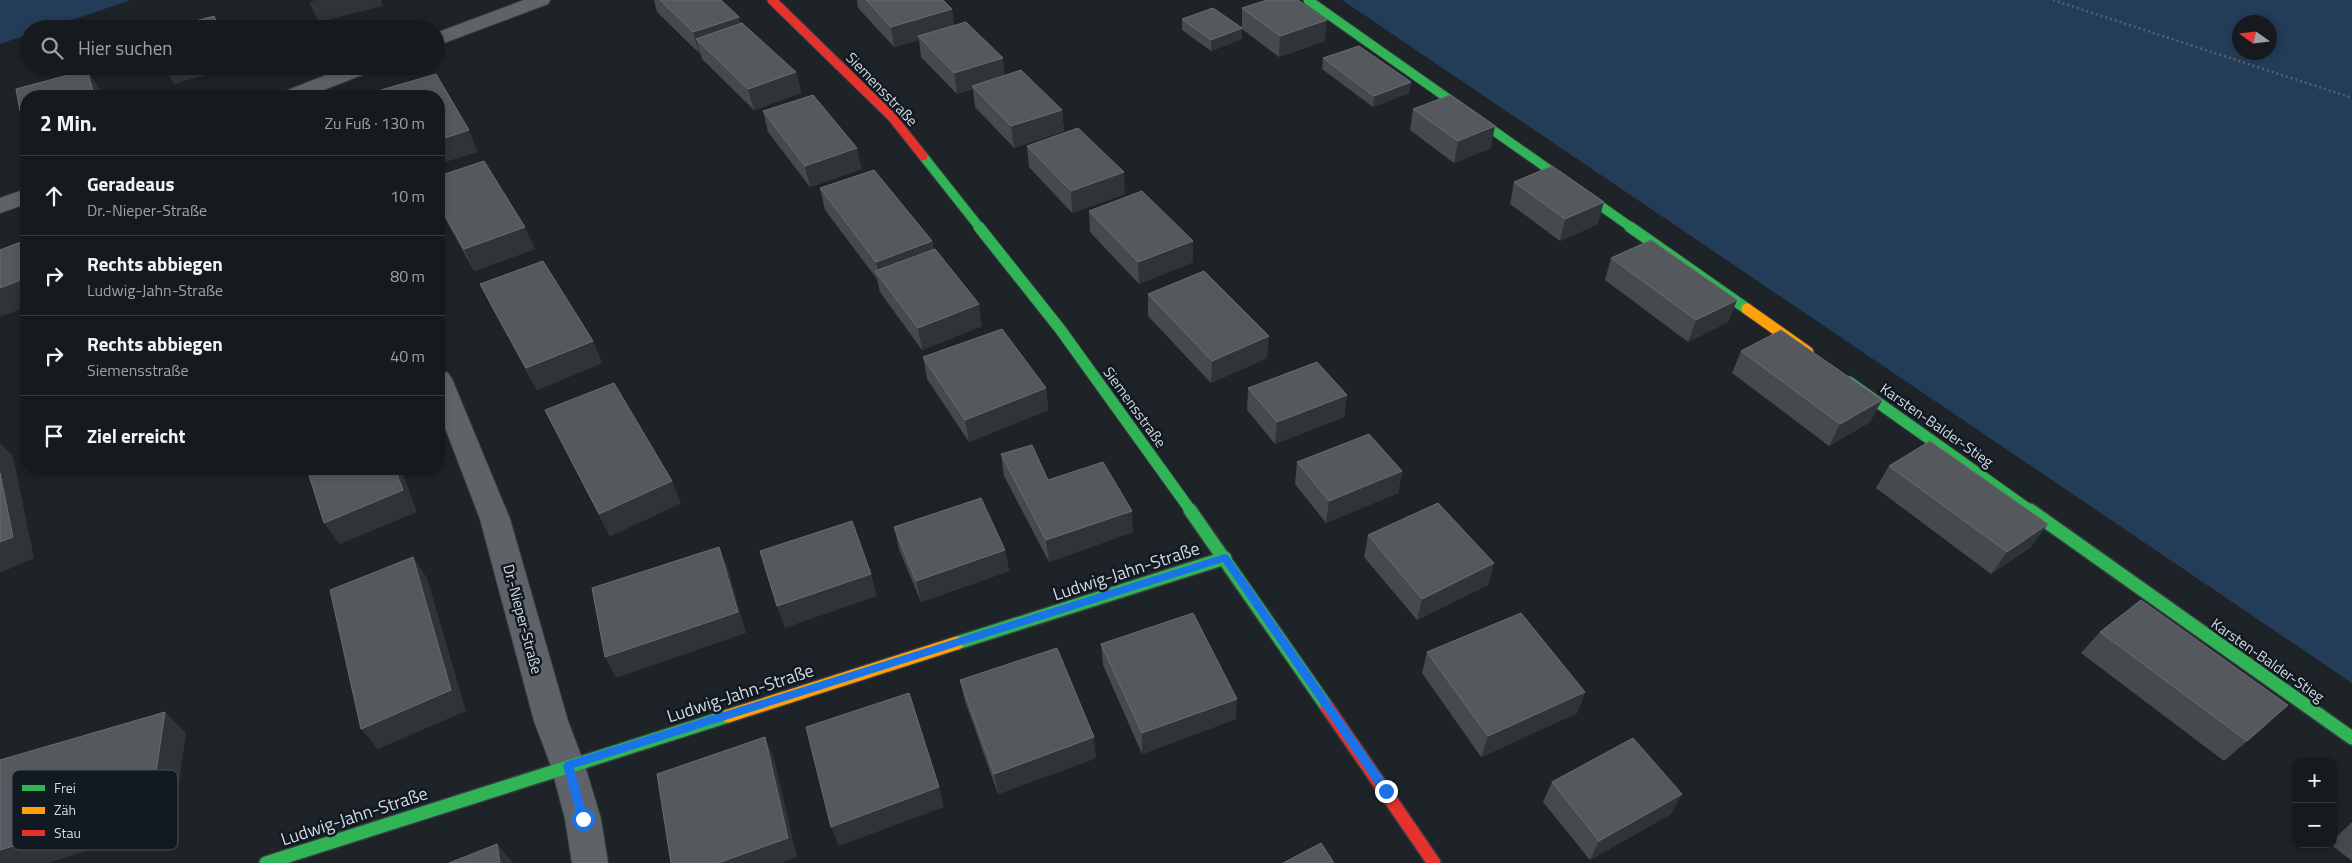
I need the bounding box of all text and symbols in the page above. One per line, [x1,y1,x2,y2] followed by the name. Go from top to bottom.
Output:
[2232,15,2277,60] north arrow
[20,20,445,75] search box
[78,33,173,62] text: Hier suchen
[38,34,66,62] icon: search
[841,47,923,131] street label: Siemensstraße
[40,107,97,139] text: 2 Min.
[324,111,425,135] text: Zu Fuß · 130 m
[87,169,174,198] text: Geradeaus
[40,182,68,210] icon: ahead
[390,184,425,208] text: 10 m
[87,198,207,222] text: Dr.-Nieper-Straße
[87,249,223,278] text: Rechts abbiegen
[40,262,68,290] icon: right
[390,264,425,288] text: 80 m
[87,278,223,302] text: Ludwig-Jahn-Straße
[87,329,223,358] text: Rechts abbiegen
[40,342,68,370] icon: right
[390,344,425,368] text: 40 m
[87,358,189,382] text: Siemensstraße
[1098,362,1172,452] street label: Siemensstraße
[1876,377,1999,473] street label: Karsten-Balder-Stieg
[87,421,185,450] text: Ziel erreicht
[40,422,68,450] icon: arrive
[1049,534,1203,608] street label: Ludwig-Jahn-Straße
[497,562,549,676] street label: Dr.-Nieper-Straße
[2207,612,2330,708] street label: Karsten-Balder-Stieg
[663,656,817,730] street label: Ludwig-Jahn-Straße
[2292,758,2337,848] map controls
[2292,758,2337,803] button: +
[12,770,178,850] legend
[54,777,76,798] text: Frei
[277,779,431,853] street label: Ludwig-Jahn-Straße
[1375,780,1398,803] route end
[54,799,76,820] text: Zäh
[2292,803,2337,848] button: −
[572,808,595,831] route start
[54,822,81,843] text: Stau

